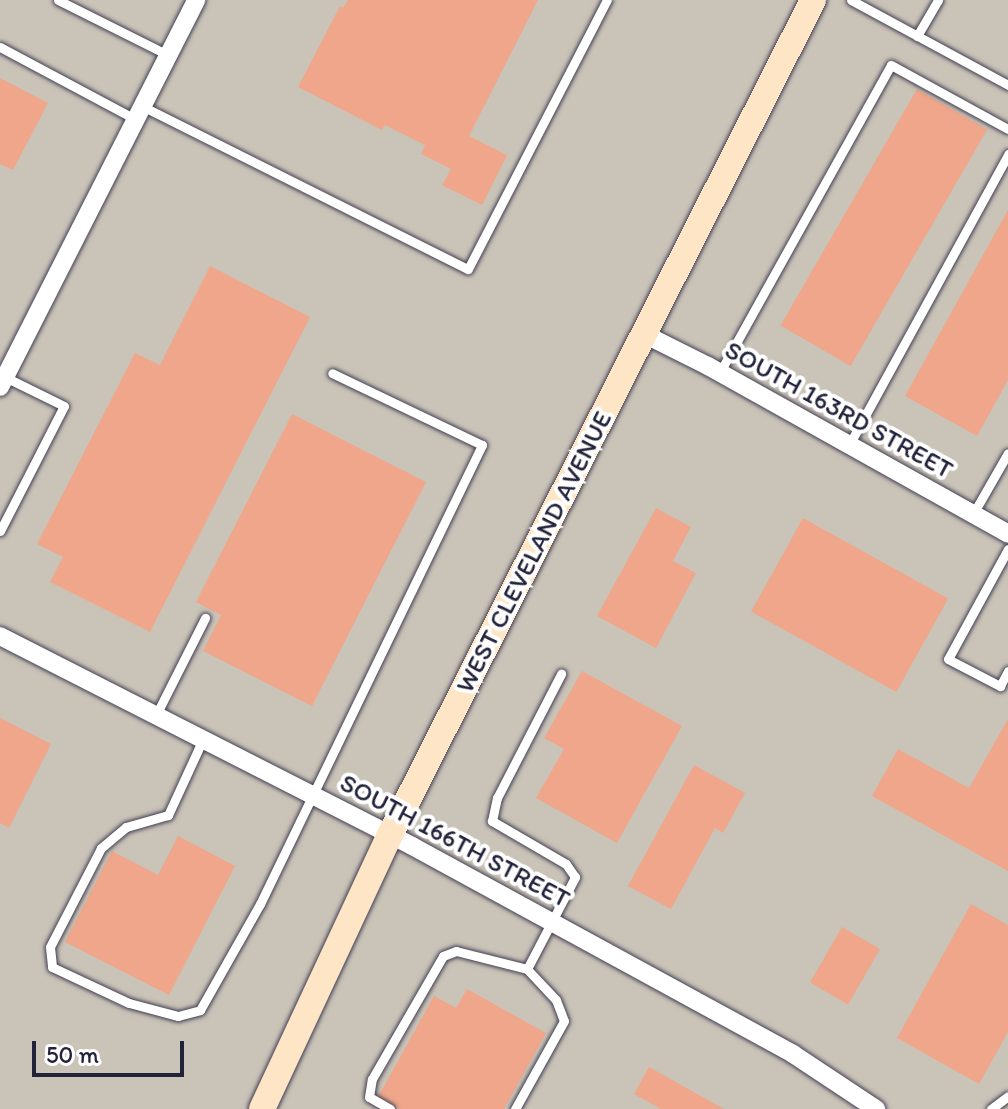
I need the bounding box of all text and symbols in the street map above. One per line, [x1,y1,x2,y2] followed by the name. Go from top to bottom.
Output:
[720,334,958,486] street label: SOUTH 163RD STREET
[450,406,618,698] street label: WEST CLEVELAND AVENUE
[335,767,575,915] street label: SOUTH 166TH STREET
[36,1025,188,1075] scale bar
[46,1040,99,1069] text: 50 m

